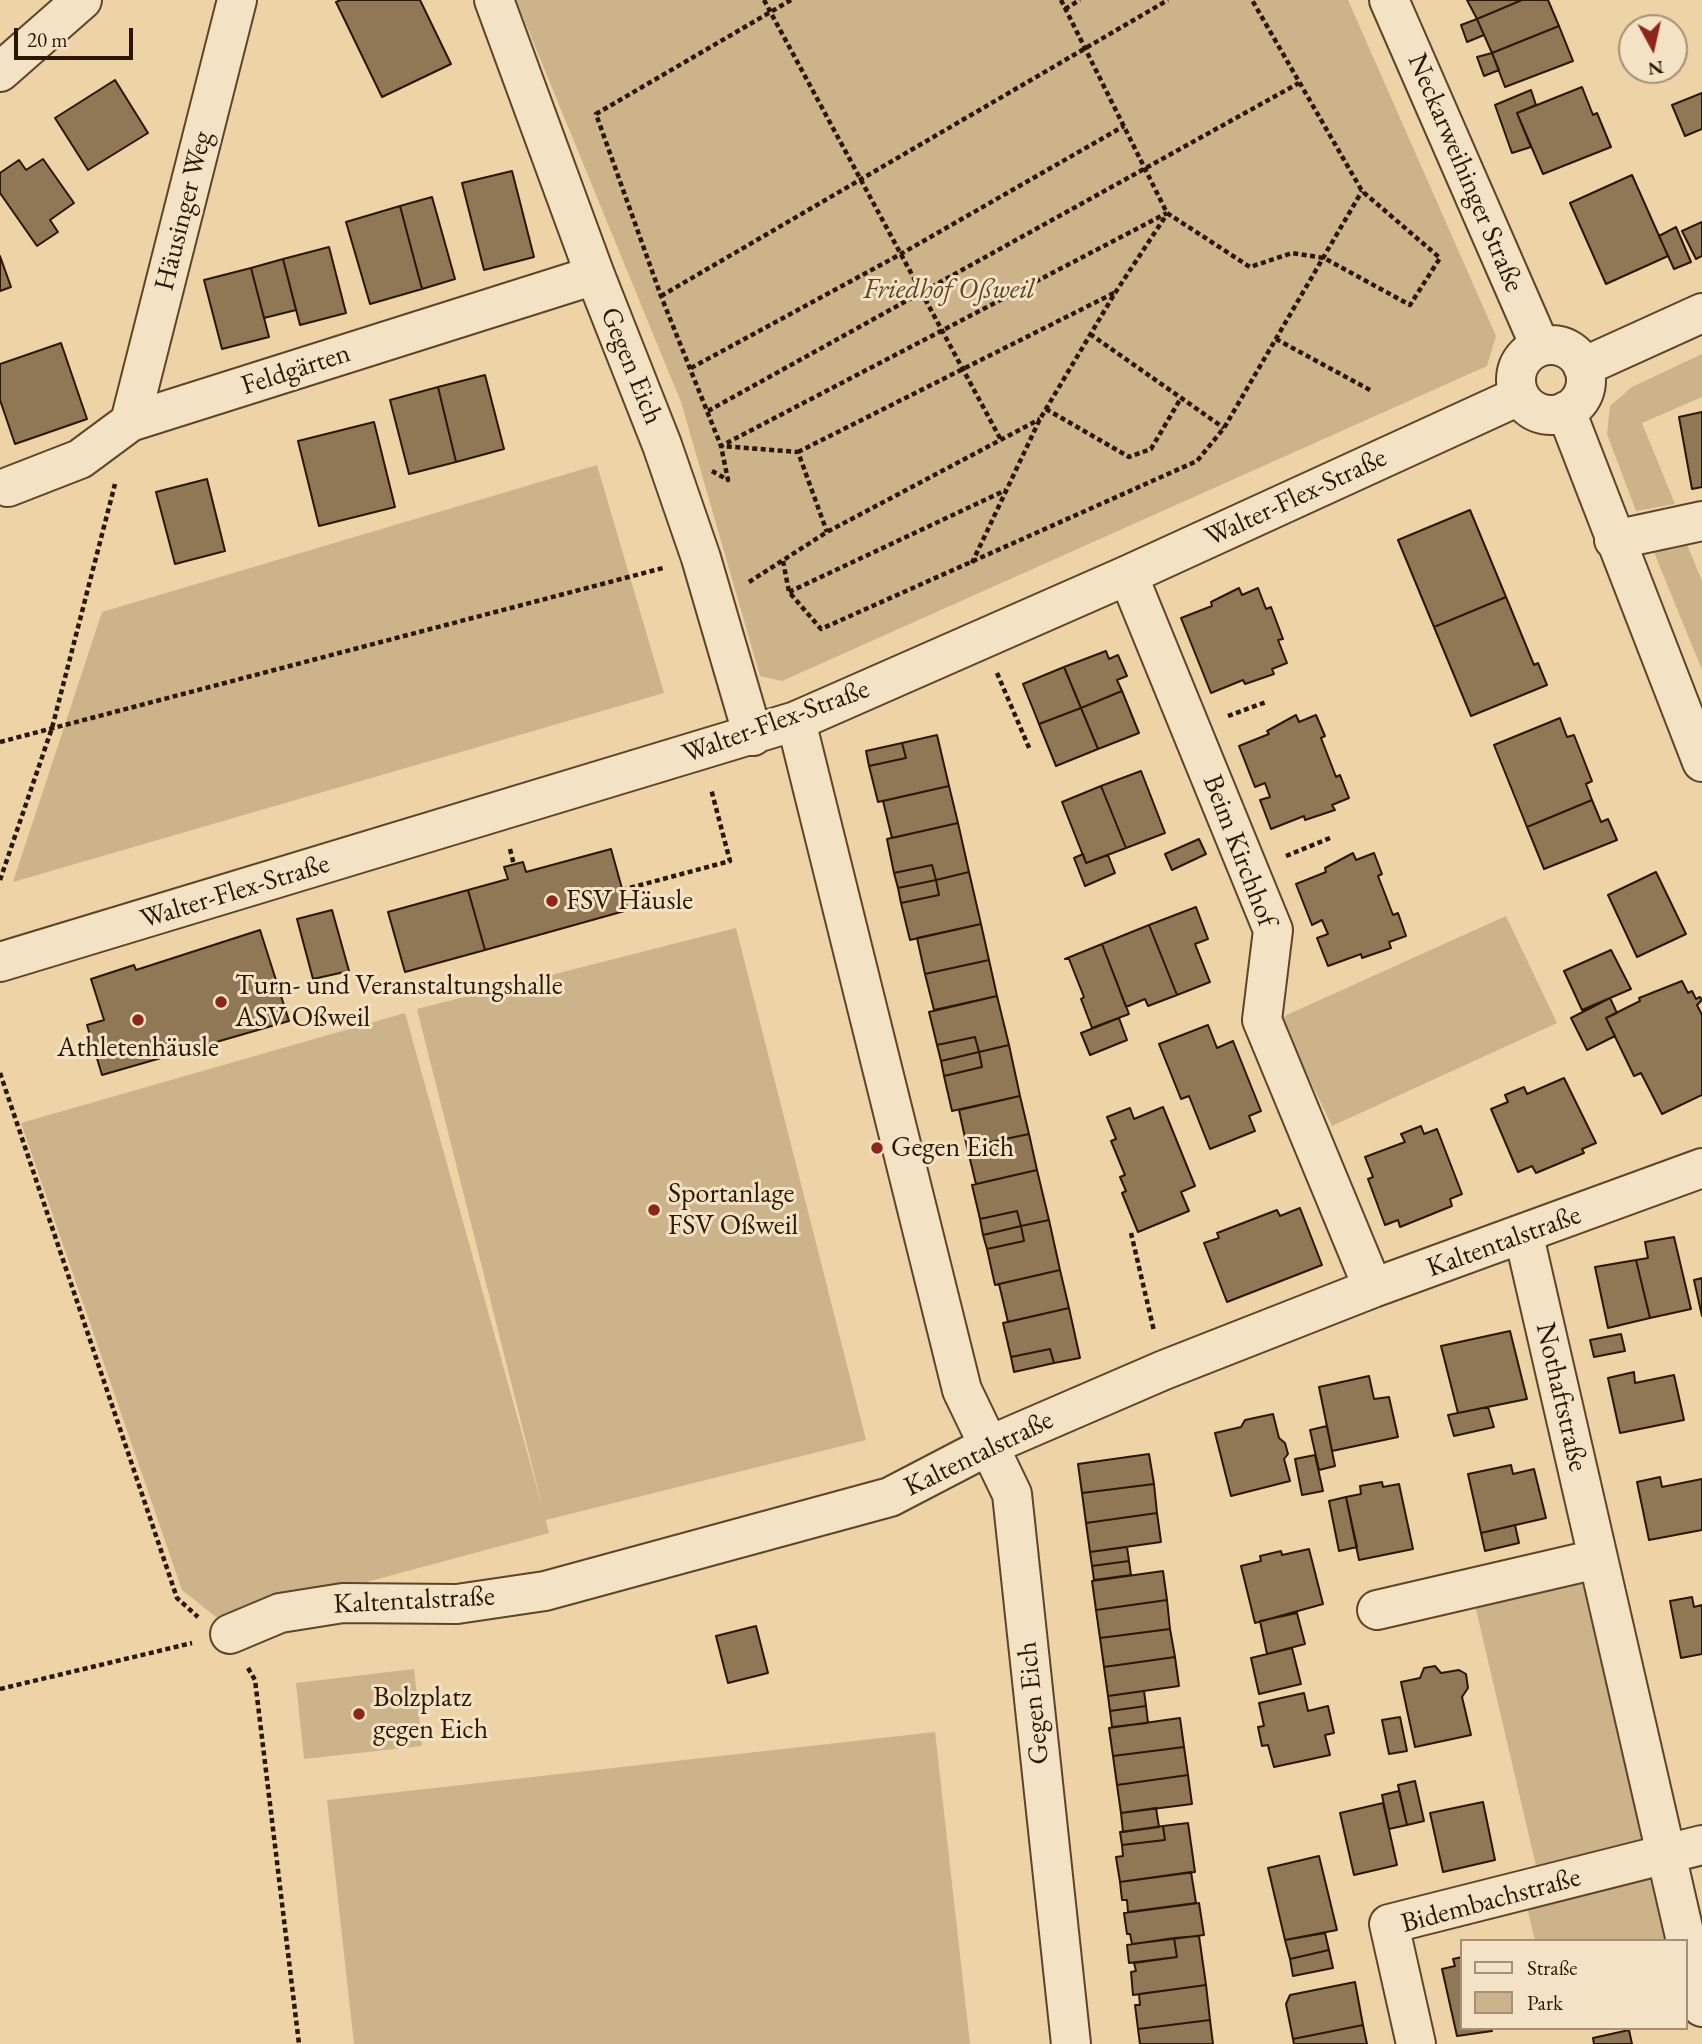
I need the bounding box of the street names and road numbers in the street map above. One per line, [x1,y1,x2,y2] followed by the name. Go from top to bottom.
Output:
[1400,49,1530,297] street label: Neckarweihinger Straße
[148,128,220,294] street label: Häusinger Weg
[592,303,670,429] street label: Gegen Eich
[237,337,355,403] street label: Feldgärten
[1200,441,1392,555] street label: Walter-Flex-Straße
[678,673,874,771] street label: Walter-Flex-Straße
[1195,770,1283,932] street label: Beim Kirchhof
[136,847,334,937] street label: Walter-Flex-Straße
[1422,1199,1586,1285] street label: Kaltentalstraße
[1528,1319,1594,1475] street label: Nothaftstraße
[899,1403,1059,1505] street label: Kaltentalstraße
[332,1580,496,1622] street label: Kaltentalstraße
[1011,1640,1057,1766] street label: Gegen Eich
[1398,1861,1584,1941] street label: Bidembachstraße

